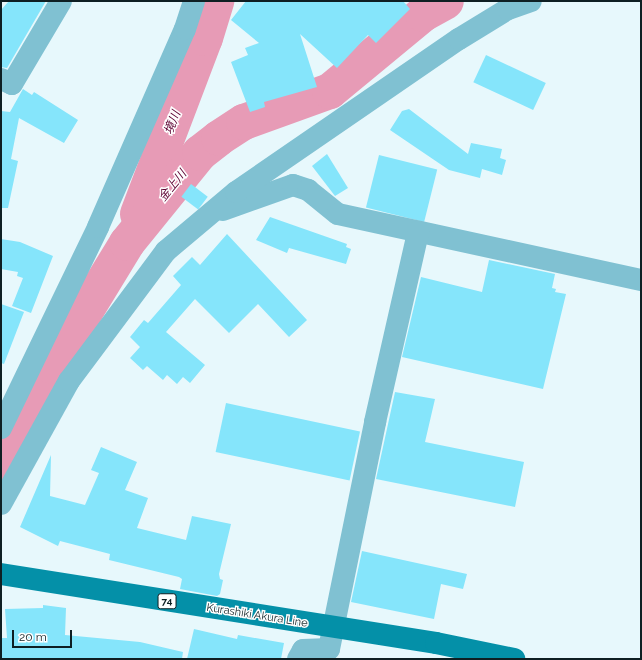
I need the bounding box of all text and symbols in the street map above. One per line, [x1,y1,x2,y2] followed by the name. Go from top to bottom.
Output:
[162,109,184,137] water label: 境川
[156,167,190,205] water label: 金上川
[157,593,177,609] road number: 74
[205,601,309,631] street label: Kurashiki Akura Line
[14,622,74,648] scale bar
[19,630,47,644] text: 20 m

